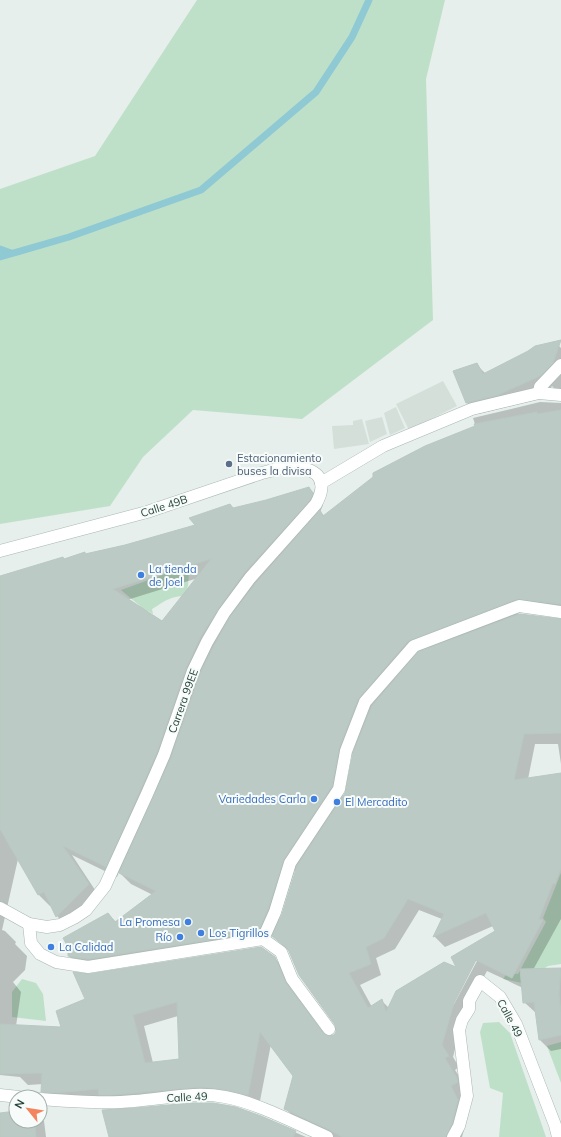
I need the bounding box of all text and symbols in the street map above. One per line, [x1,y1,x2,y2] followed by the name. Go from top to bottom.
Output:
[237,451,321,478] place label: Estacionamiento buses la divisa
[224,459,234,469] marker: Estacionamiento buses la divisa
[139,492,189,520] street label: Calle 49B
[149,562,197,589] place label: La tienda de Joel
[136,570,146,580] marker: La tienda de Joel
[165,667,201,735] street label: Carrera 99EE
[218,792,306,806] place label: Variedades Carla
[309,794,319,804] marker: Variedades Carla
[345,795,408,809] place label: El Mercadito
[332,797,342,807] marker: El Mercadito
[120,915,180,929] place label: La Promesa
[183,917,193,927] marker: La Promesa
[209,926,269,940] place label: Los Tigrillos
[196,928,206,938] marker: Los Tigrillos
[155,930,172,944] place label: Río
[175,932,185,942] marker: Río
[59,940,113,954] place label: La Calidad
[46,942,56,952] marker: La Calidad
[494,997,526,1039] street label: Calle 49
[8,1089,48,1129] north arrow
[166,1089,208,1105] street label: Calle 49
[11,1097,27,1111] text: N

